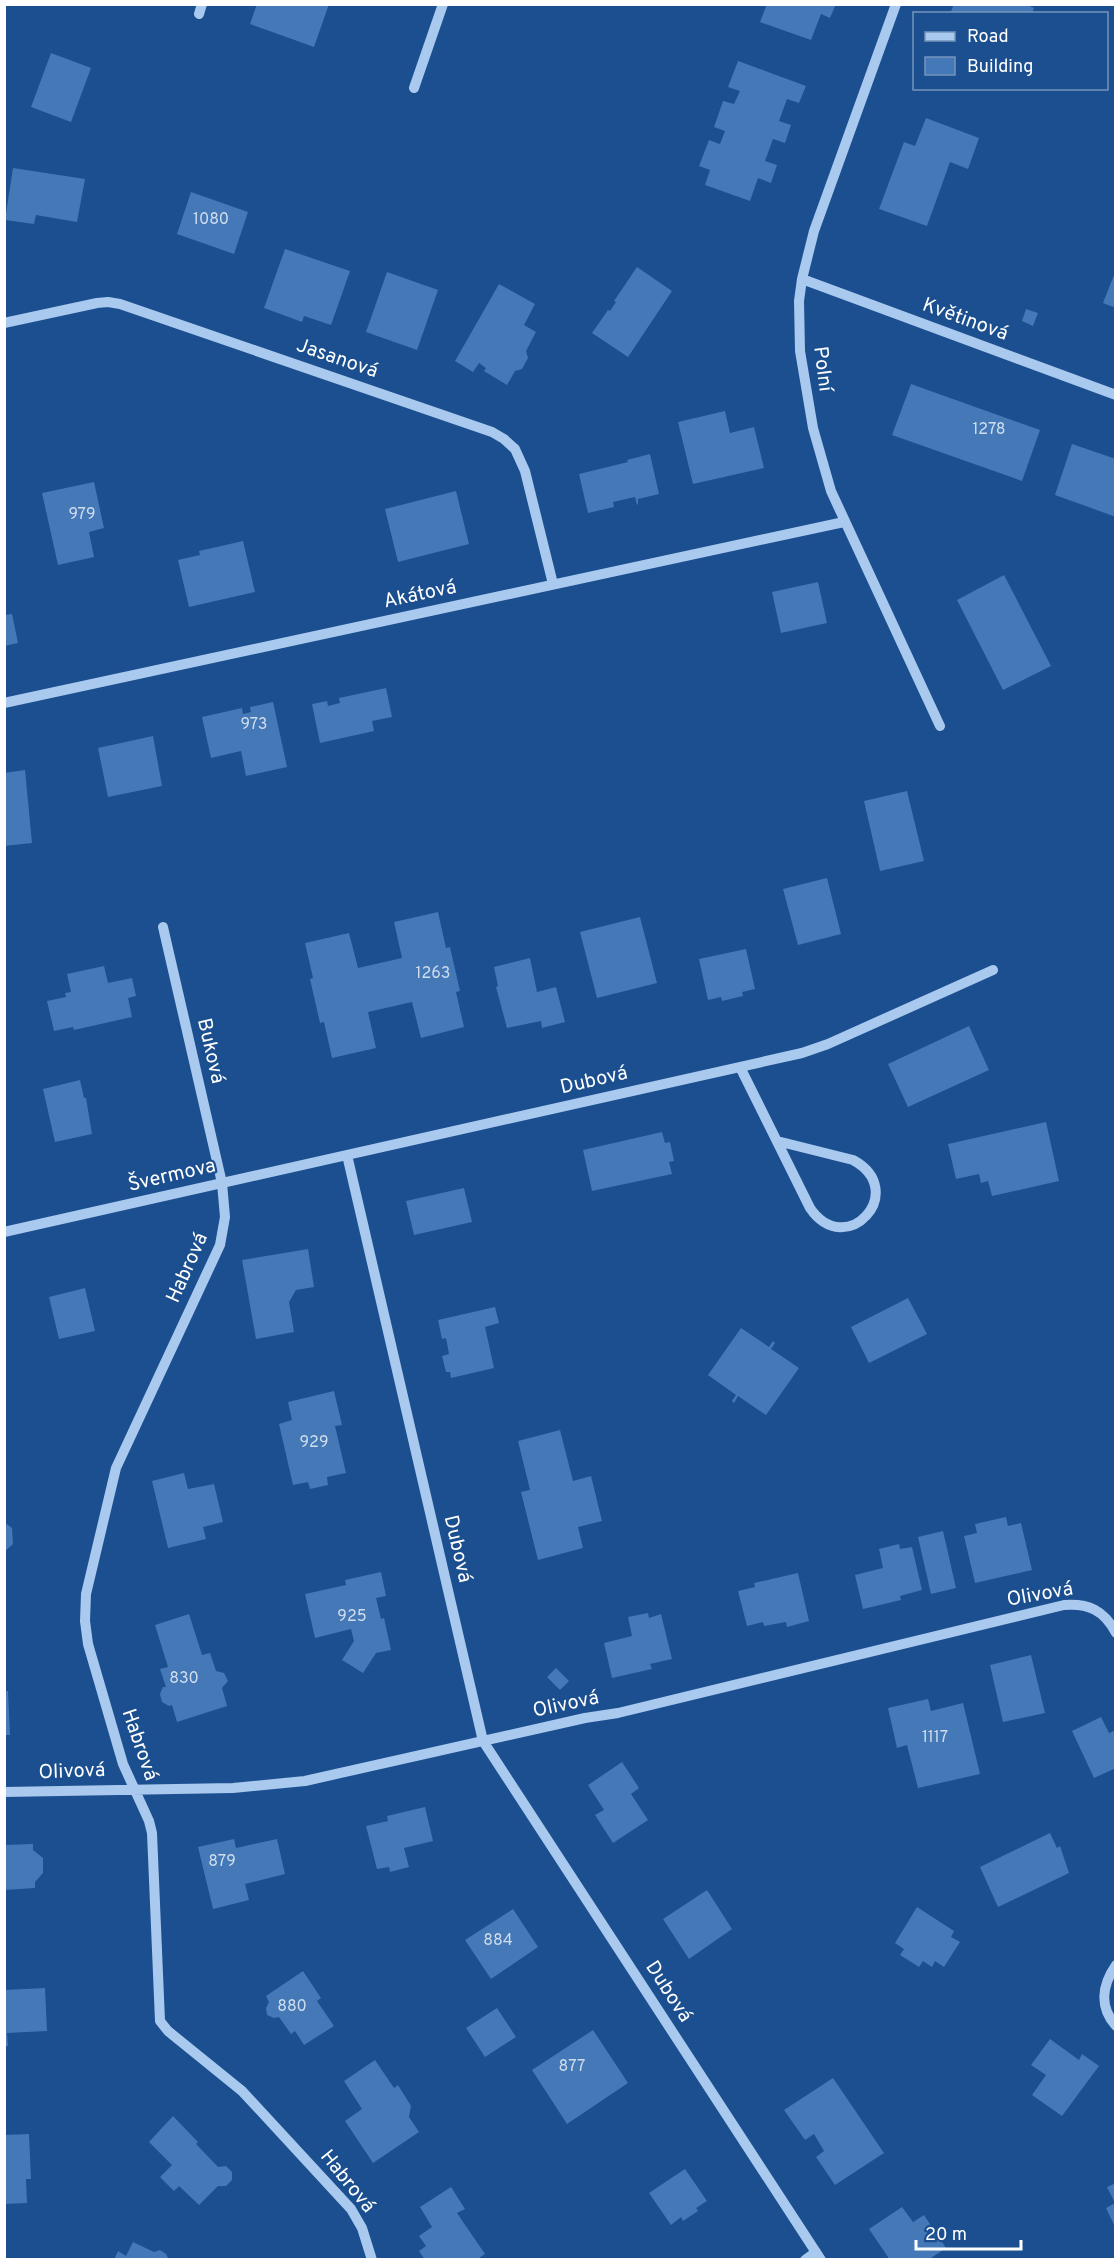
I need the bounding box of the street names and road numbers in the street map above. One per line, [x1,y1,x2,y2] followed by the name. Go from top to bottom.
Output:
[919,293,1011,347] street label: Květinová
[293,333,381,385] street label: Jasanová
[806,345,838,395] street label: Polní
[381,575,459,615] street label: Akátová
[190,1016,230,1086] street label: Buková
[558,1061,630,1101] street label: Dubová
[125,1151,218,1199] street label: Švermova
[161,1229,215,1307] street label: Habrová
[437,1513,477,1585] street label: Dubová
[1005,1576,1075,1614] street label: Olivová
[531,1685,601,1725] street label: Olivová
[115,1706,163,1784] street label: Habrová
[38,1758,106,1786] street label: Olivová
[639,1956,697,2028] street label: Dubová
[314,2145,380,2219] street label: Habrová

